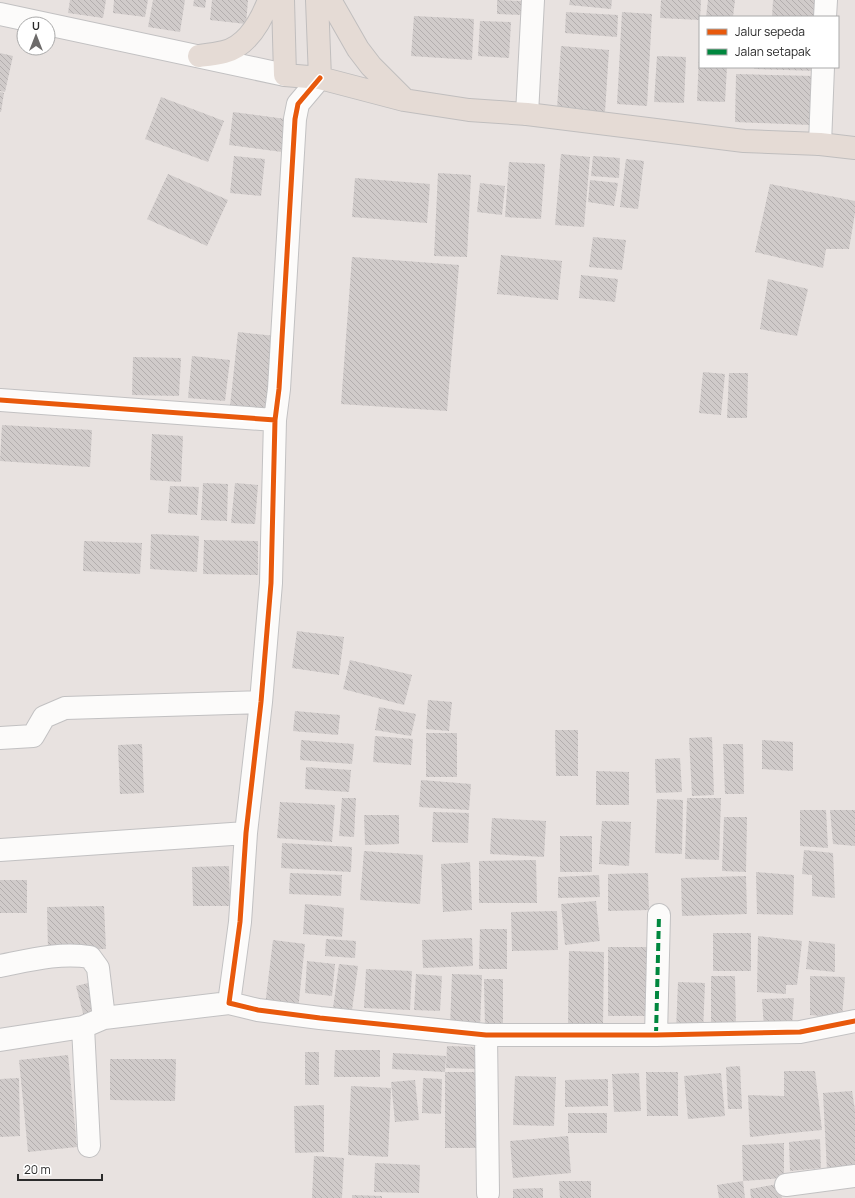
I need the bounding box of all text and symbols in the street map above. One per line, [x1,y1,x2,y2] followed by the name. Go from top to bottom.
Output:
[16,16,56,56] north arrow
[699,16,839,68] legend
[32,18,40,33] text: U
[735,23,805,40] text: Jalur sepeda
[735,43,812,60] text: Jalan setapak
[18,1156,102,1182] scale bar
[24,1161,51,1178] text: 20 m

